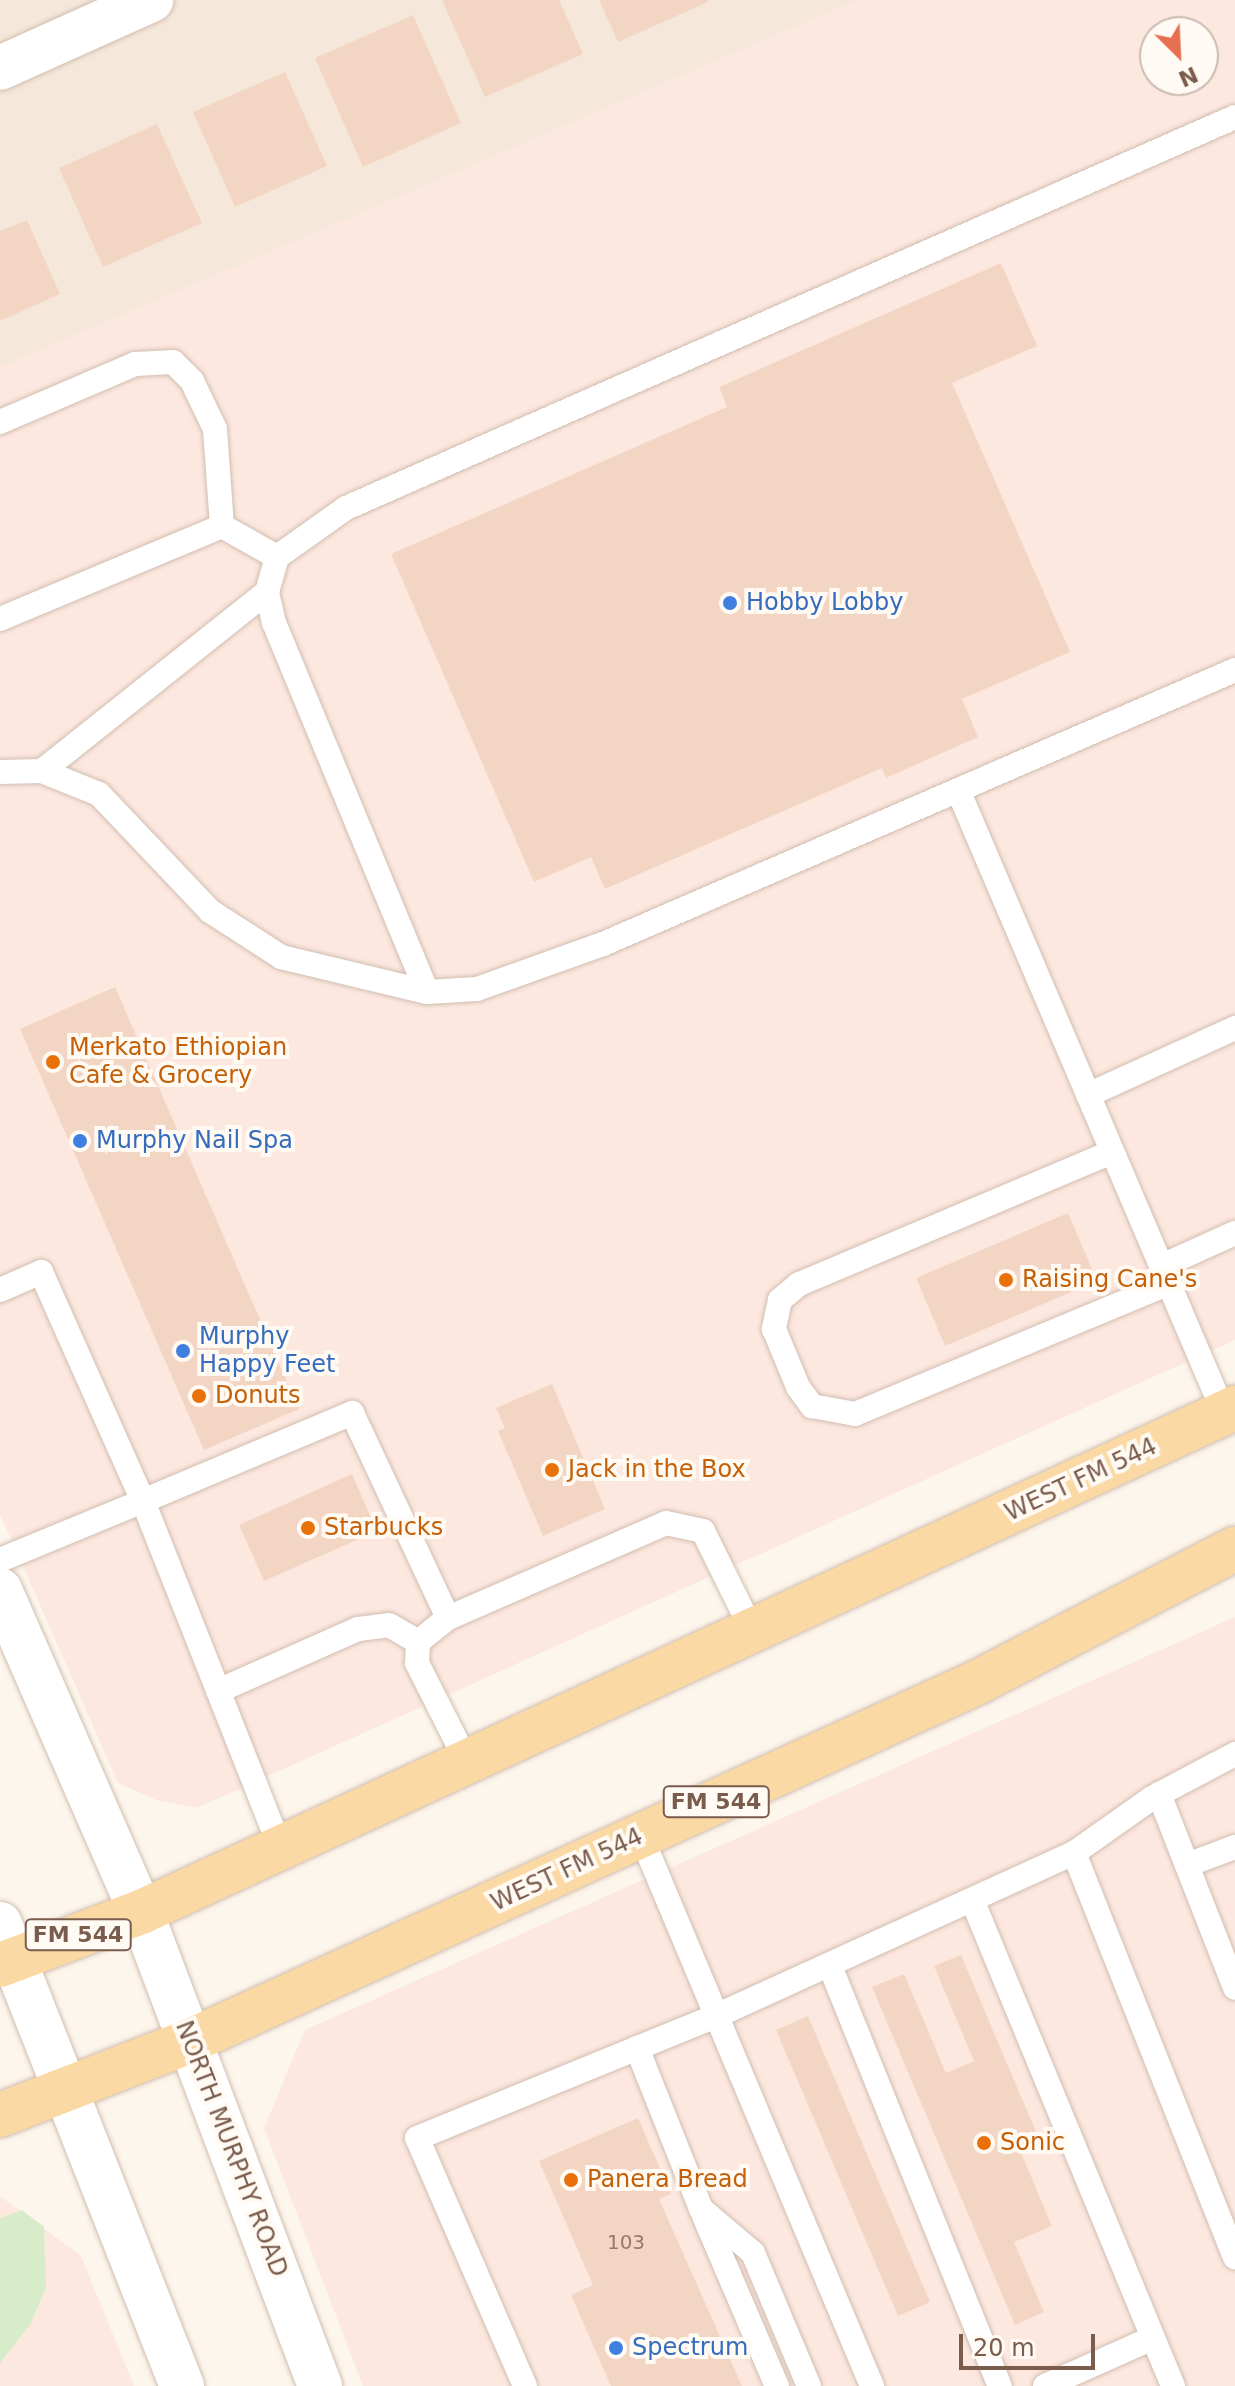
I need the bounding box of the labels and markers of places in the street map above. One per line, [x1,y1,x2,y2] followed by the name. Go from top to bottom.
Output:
[746,589,903,617] place label: Hobby Lobby
[721,594,739,612] marker: Hobby Lobby
[69,1034,287,1090] place label: Merkato Ethiopian Cafe & Grocery
[44,1053,62,1071] marker: Merkato Ethiopian Cafe & Grocery
[96,1127,293,1155] place label: Murphy Nail Spa
[71,1132,89,1150] marker: Murphy Nail Spa
[1022,1266,1197,1294] place label: Raising Cane's
[997,1271,1015,1289] marker: Raising Cane's
[199,1323,335,1379] place label: Murphy Happy Feet
[174,1342,192,1360] marker: Murphy Happy Feet
[215,1382,300,1410] place label: Donuts
[190,1387,208,1405] marker: Donuts
[568,1456,746,1484] place label: Jack in the Box
[543,1461,561,1479] marker: Jack in the Box
[324,1514,443,1542] place label: Starbucks
[299,1519,317,1537] marker: Starbucks
[1000,2129,1065,2157] place label: Sonic
[975,2134,993,2152] marker: Sonic
[587,2166,748,2194] place label: Panera Bread
[562,2171,580,2189] marker: Panera Bread
[632,2334,748,2362] place label: Spectrum
[607,2339,625,2357] marker: Spectrum

